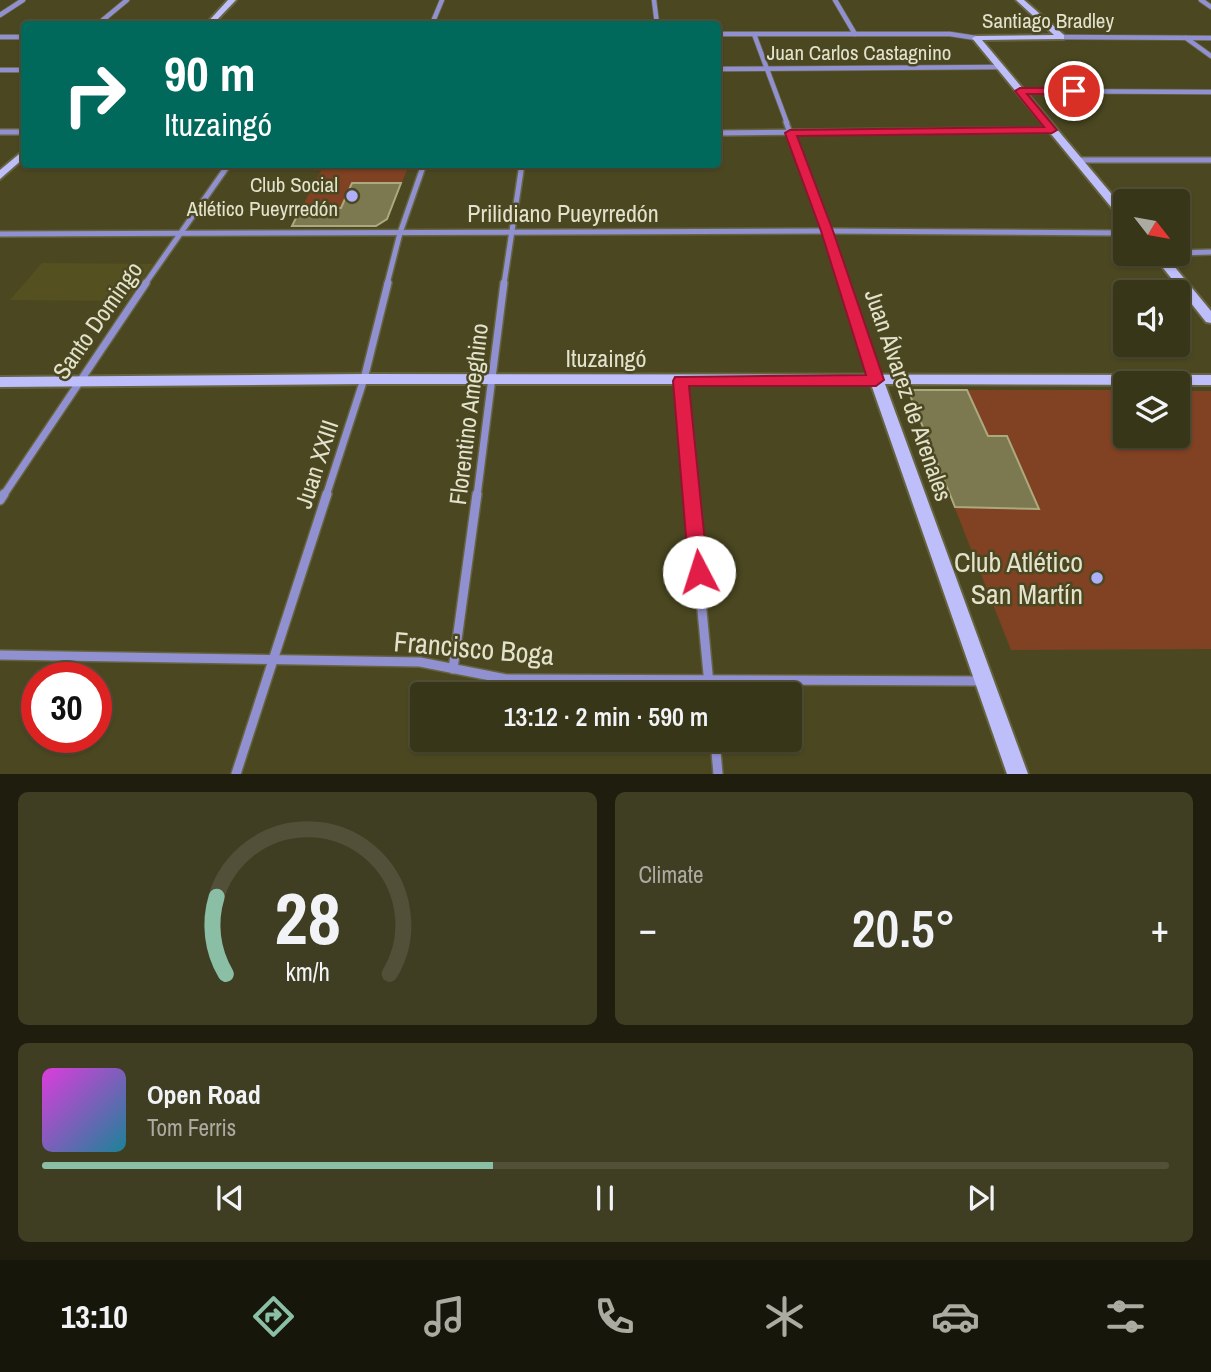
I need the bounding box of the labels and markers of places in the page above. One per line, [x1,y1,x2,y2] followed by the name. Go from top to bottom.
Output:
[1044,61,1104,121] pin
[186,170,338,223] place label: Club Social Atlético Pueyrredón
[344,188,360,204] marker: Club Social Atlético Pueyrredón
[954,543,1083,613] place label: Club Atlético San Martín
[1089,570,1105,586] marker: Club Atlético San Martín

